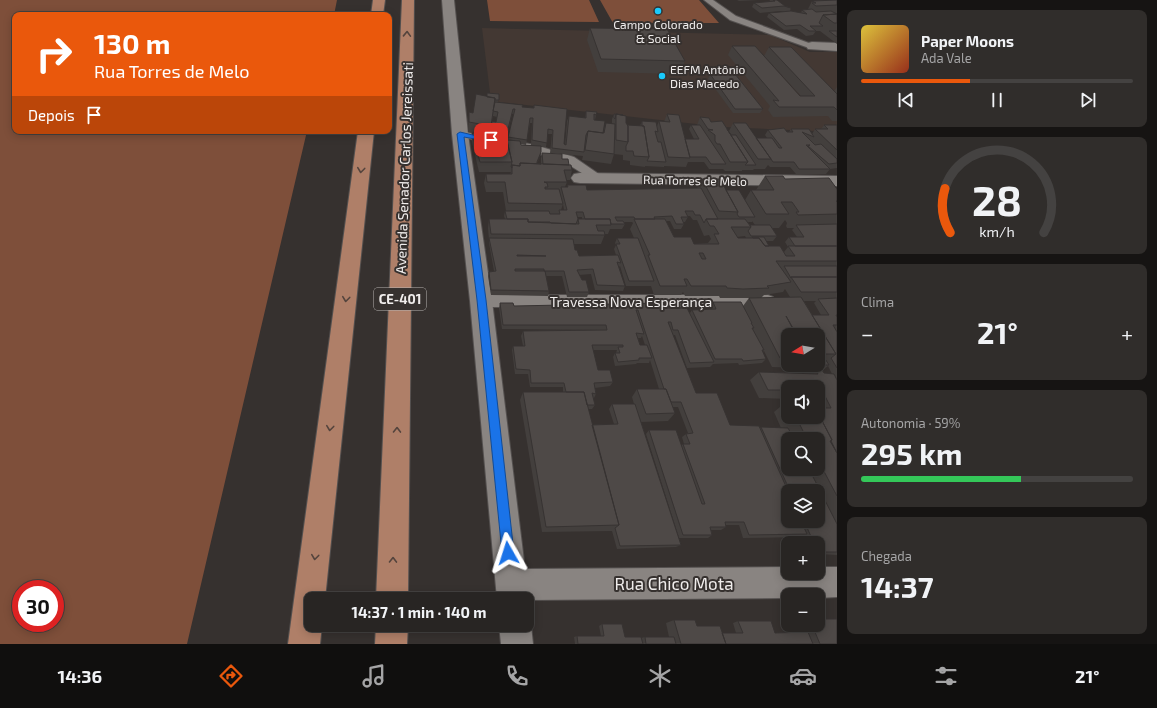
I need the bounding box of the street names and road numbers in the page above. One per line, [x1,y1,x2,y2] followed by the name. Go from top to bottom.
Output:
[392,62,416,274] street label: Avenida Senador Carlos Jereissati
[643,172,747,188] street label: Rua Torres de Melo
[374,288,426,310] road number: CE-401
[550,293,712,311] street label: Travessa Nova Esperança
[614,573,734,593] street label: Rua Chico Mota

